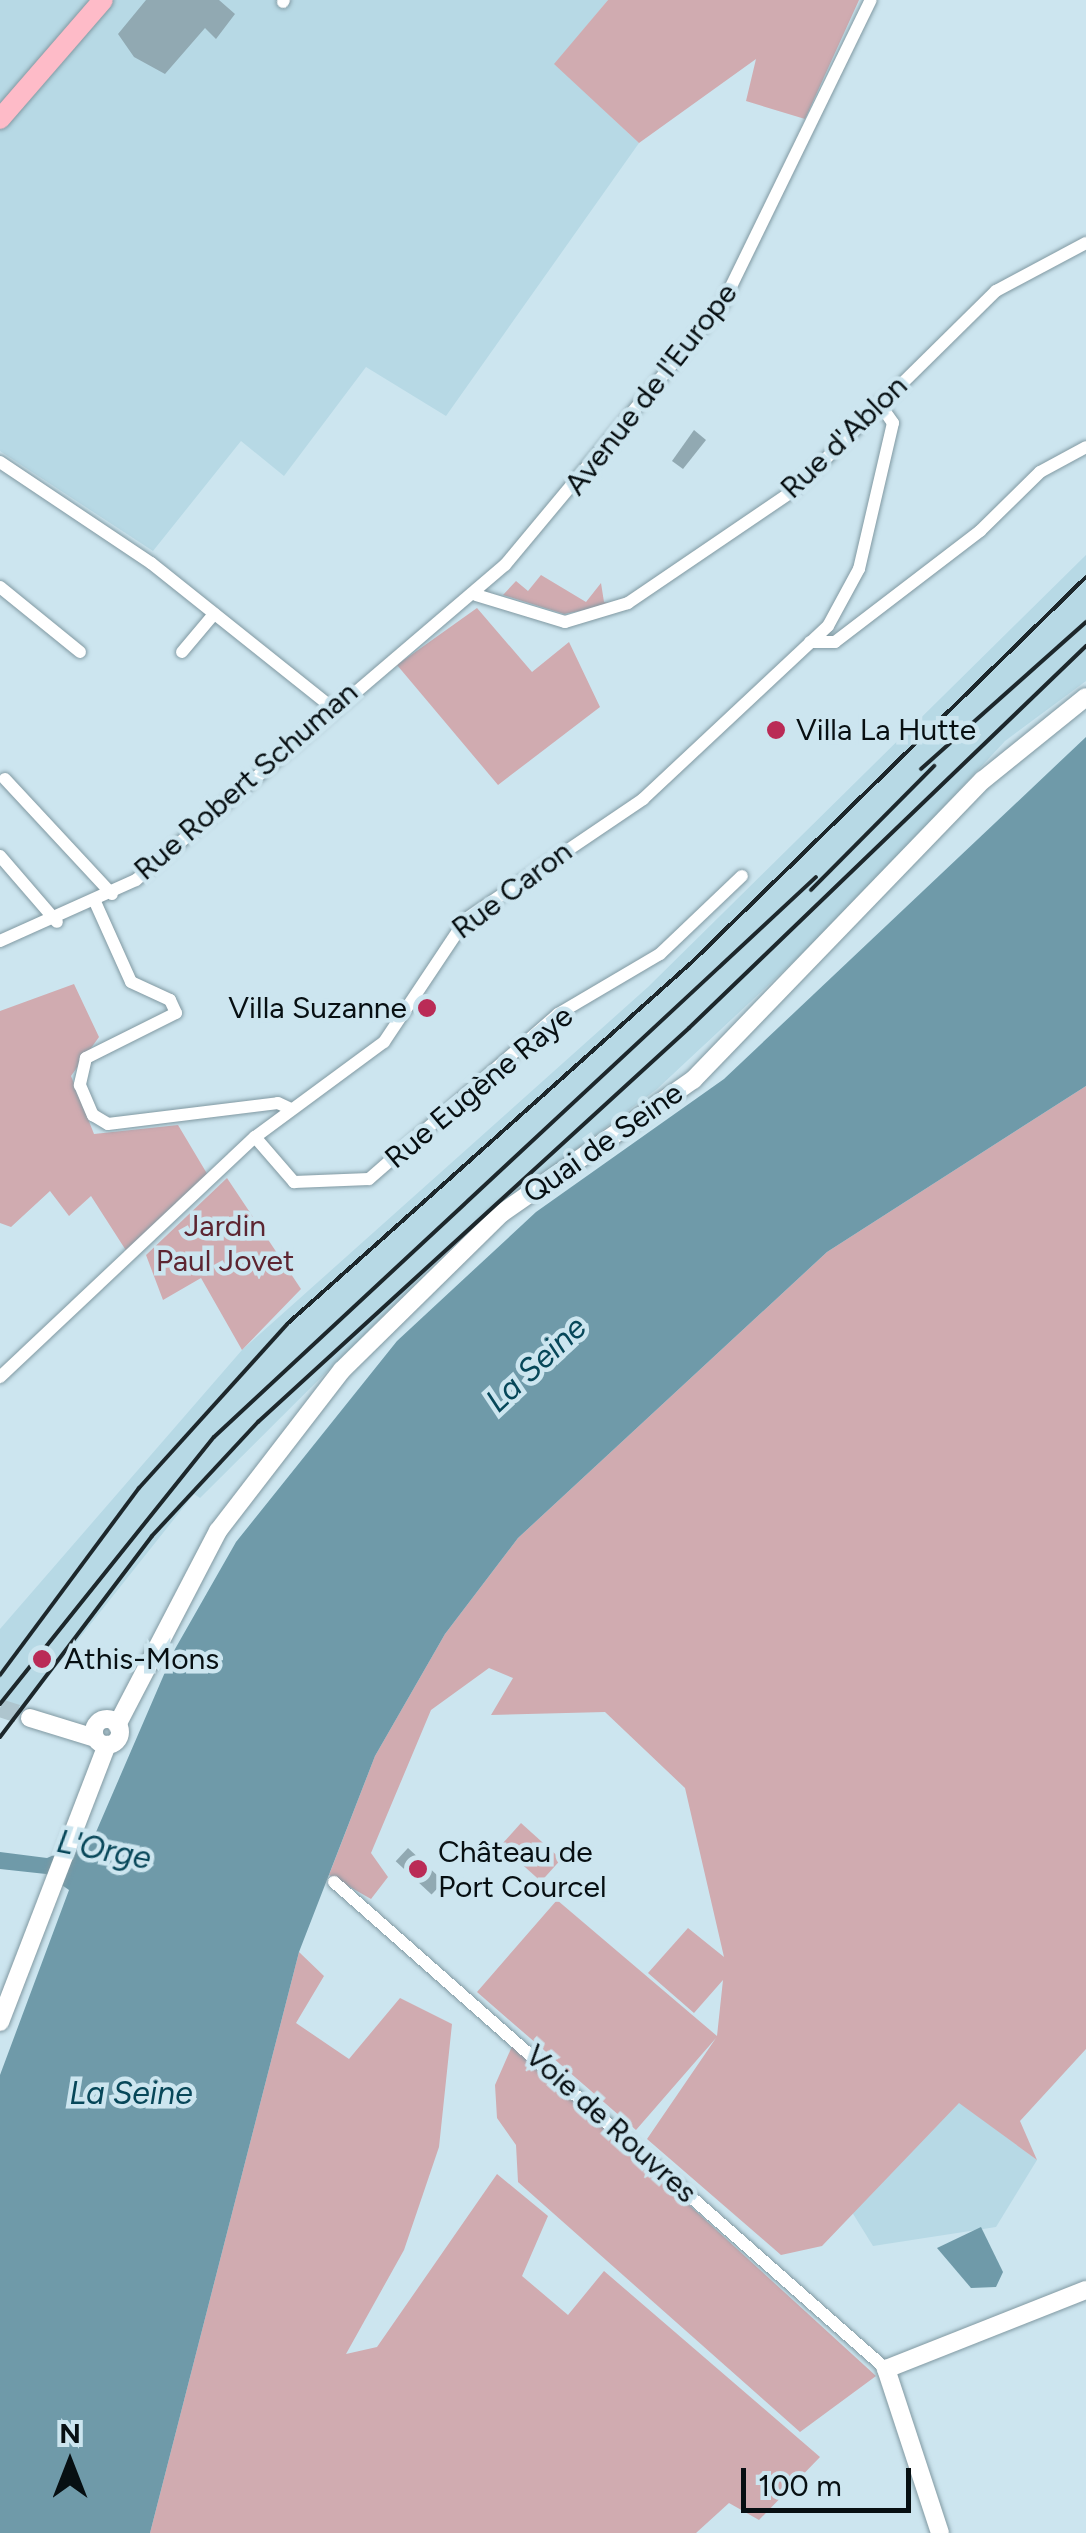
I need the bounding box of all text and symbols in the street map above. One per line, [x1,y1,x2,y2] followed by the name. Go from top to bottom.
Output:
[557,276,745,502] street label: Avenue de l'Europe
[773,368,915,506] street label: Rue d'Ablon
[127,674,365,888] street label: Rue Robert Schuman
[796,712,976,748] place label: Villa La Hutte
[765,719,787,741] marker: Villa La Hutte
[445,833,579,947] street label: Rue Caron
[228,990,407,1026] place label: Villa Suzanne
[416,997,438,1019] marker: Villa Suzanne
[378,998,580,1176] street label: Rue Eugène Raye
[516,1075,690,1211] street label: Quai de Seine
[156,1208,294,1278] park label: Jardin Paul Jovet
[478,1308,594,1420] water label: La Seine
[64,1641,219,1677] place label: Athis-Mons
[29,1646,55,1672] marker: Athis-Mons
[54,1822,154,1878] water label: L'Orge
[438,1834,606,1904] place label: Château de Port Courcel
[407,1858,429,1880] marker: Château de Port Courcel
[518,2038,704,2210] street label: Voie de Rouvres
[69,2074,193,2112] water label: La Seine
[20,2413,120,2513] north arrow
[59,2416,81,2450] text: N
[746,2448,916,2510] scale bar
[758,2467,842,2504] text: 100 m

